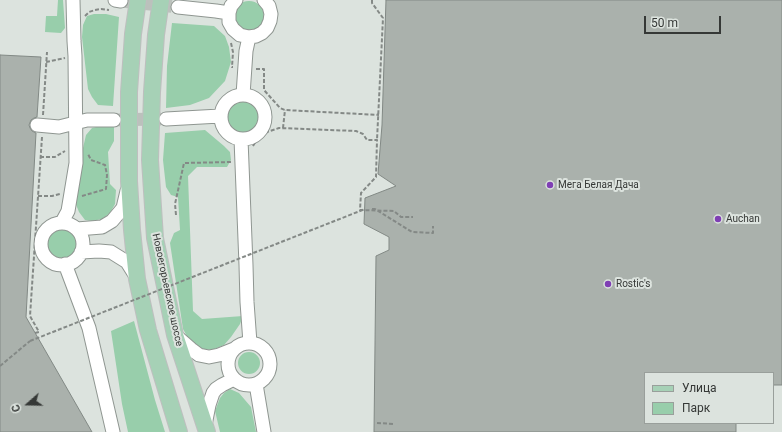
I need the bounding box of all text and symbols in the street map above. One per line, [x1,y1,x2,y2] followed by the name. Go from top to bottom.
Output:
[646,8,723,34] scale bar
[651,16,678,30] text: 50 m
[558,179,639,191] place label: Мега Белая Дача
[545,180,555,190] marker: Мега Белая Дача
[726,213,760,225] place label: Auchan
[713,214,723,224] marker: Auchan
[149,232,185,348] street label: Новоегорьевское шоссе
[616,278,650,290] place label: Rostic's
[603,279,613,289] marker: Rostic's
[644,372,774,424] legend
[682,381,717,395] text: Улица
[8,384,48,424] north arrow
[682,401,710,415] text: Парк
[9,403,24,414] text: С

